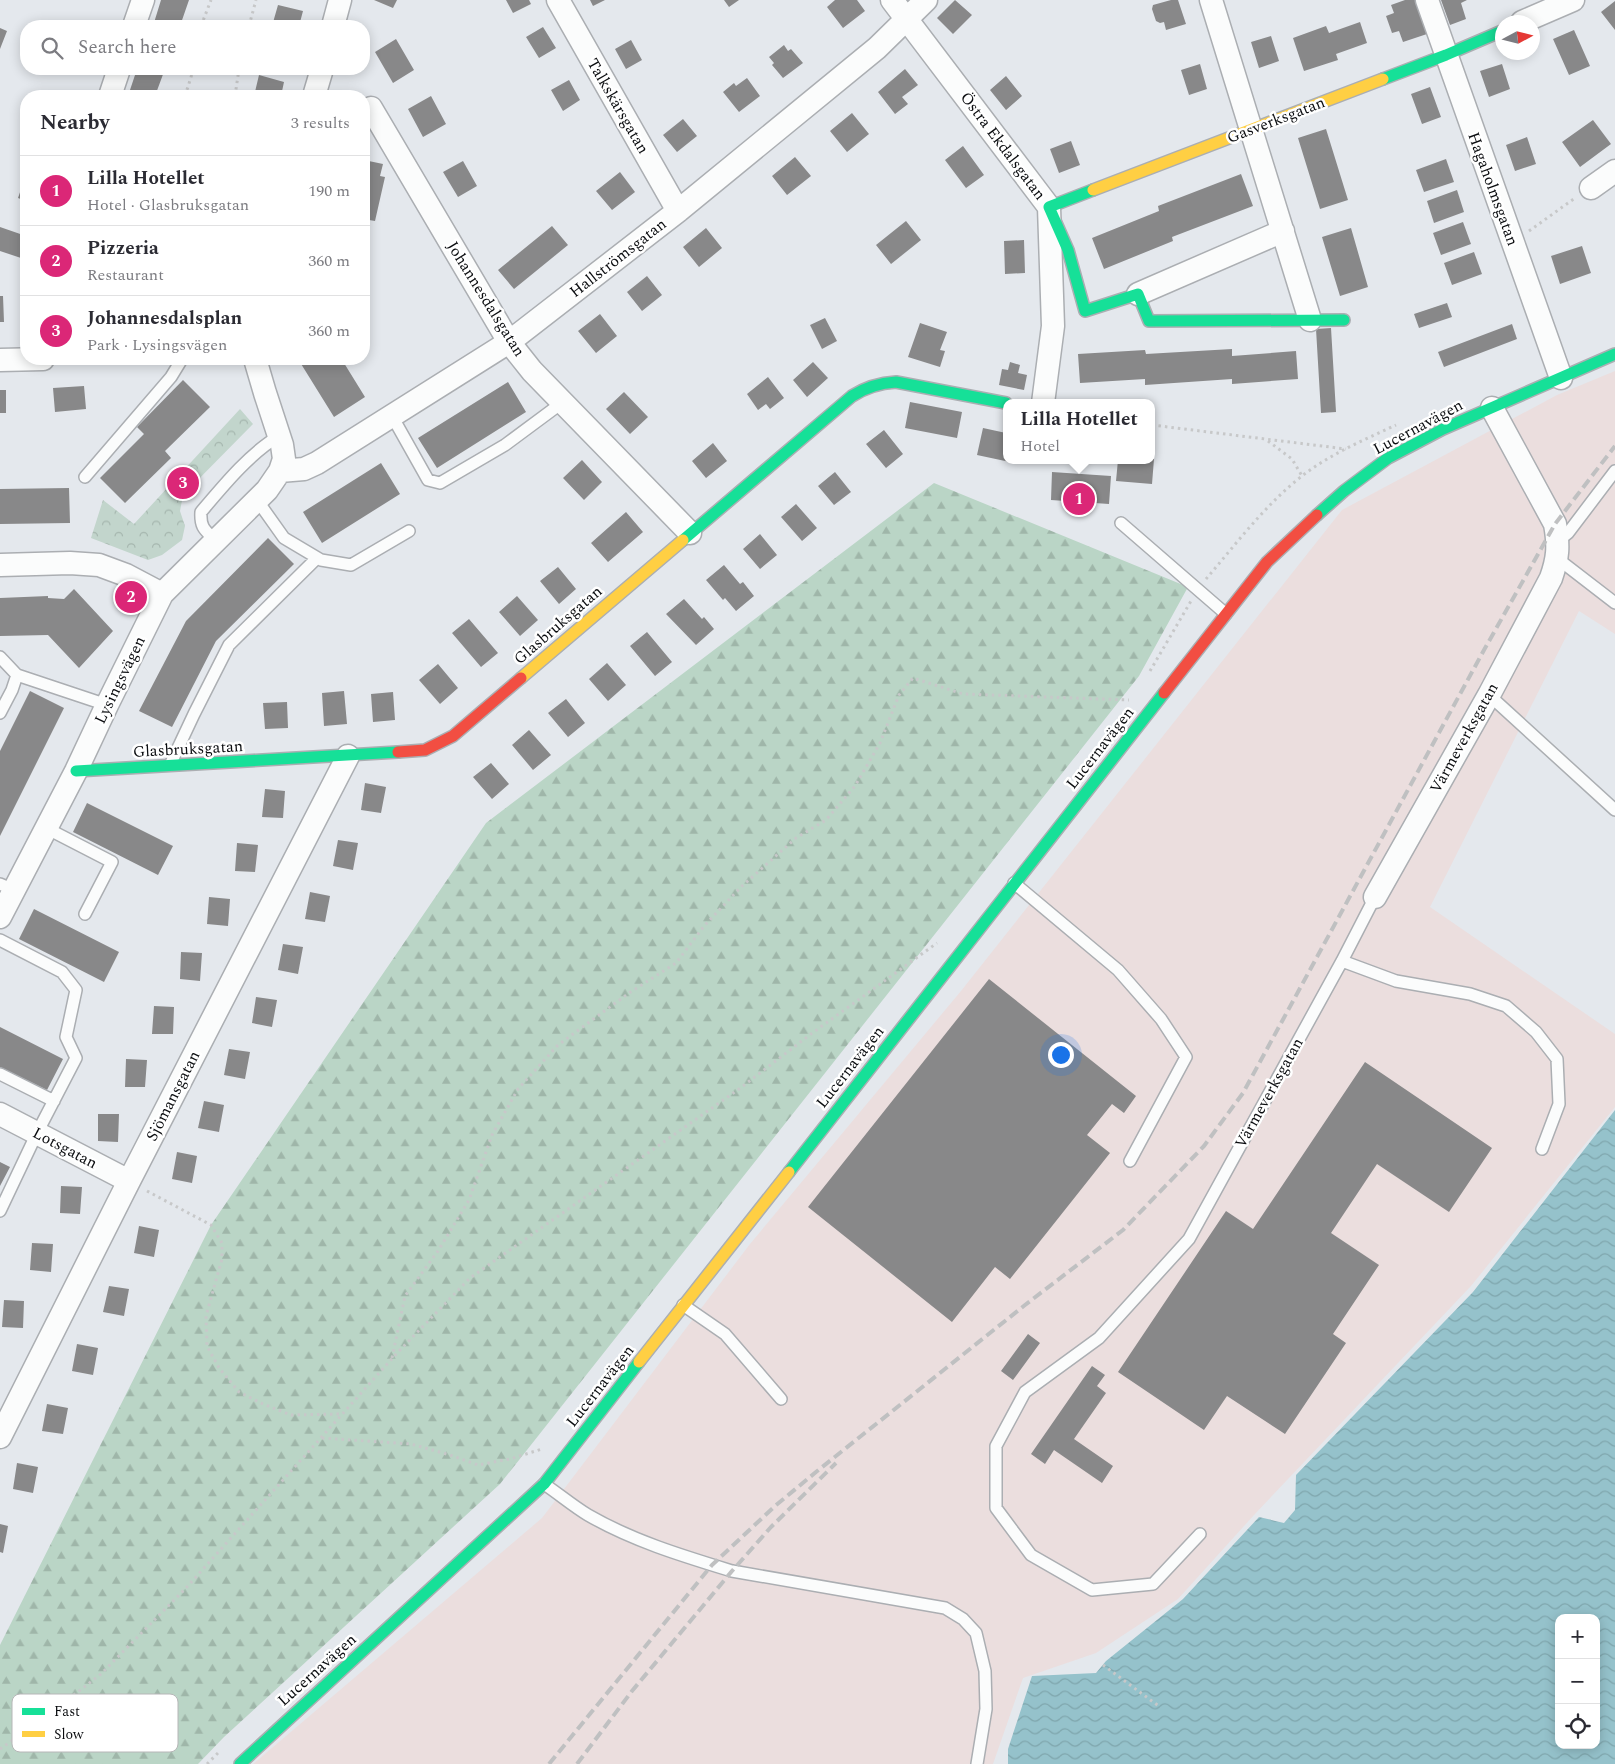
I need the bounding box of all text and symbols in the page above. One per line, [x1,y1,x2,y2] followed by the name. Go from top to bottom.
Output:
[1495,15,1540,60] north arrow
[20,20,370,75] search box
[78,33,177,62] text: Search here
[38,34,66,62] icon: search
[581,54,655,158] street label: Talkskärsgatan
[954,87,1052,205] street label: Östra Ekdalsgatan
[1223,90,1329,150] street label: Gasverksgatan
[40,107,110,139] text: Nearby
[291,111,350,135] text: 3 results
[1461,129,1525,249] street label: Hagaholmsgatan
[87,164,205,193] text: Lilla Hotellet
[52,179,60,203] text: 1
[308,179,350,203] text: 190 m
[87,193,249,217] text: Hotel · Glasbruksgatan
[564,212,672,304] street label: Hallströmsgatan
[87,234,159,263] text: Pizzeria
[441,237,531,361] street label: Johannesdalsgatan
[52,249,60,273] text: 2
[308,249,350,273] text: 360 m
[87,263,164,287] text: Restaurant
[87,304,242,333] text: Johannesdalsplan
[52,319,60,343] text: 3
[308,319,350,343] text: 360 m
[87,333,227,357] text: Park · Lysingsvägen
[1369,393,1467,461] street label: Lucernavägen
[1003,399,1155,464] popup
[1020,405,1138,434] text: Lilla Hotellet
[1020,434,1060,458] text: Hotel
[167,464,199,502] pin: 3
[1063,480,1095,518] pin: 1
[115,578,147,616] pin: 2
[508,580,608,670] street label: Glasbruksgatan
[88,632,152,728] street label: Lysingsvägen
[1424,678,1504,798] street label: Värmeverksgatan
[1060,702,1140,794] street label: Lucernavägen
[132,734,244,764] street label: Glasbruksgatan
[810,1021,890,1113] street label: Lucernavägen
[1229,1033,1309,1153] street label: Värmeverksgatan
[1048,1042,1074,1068] your location
[140,1046,206,1146] street label: Sjömansgatan
[28,1121,102,1175] street label: Lotsgatan
[560,1340,640,1432] street label: Lucernavägen
[1555,1614,1600,1749] map controls
[1555,1614,1600,1659] button: +
[272,1628,362,1712] street label: Lucernavägen
[1555,1659,1600,1704] button: −
[12,1694,178,1752] legend
[54,1701,80,1722] text: Fast
[1555,1704,1600,1749] button: locate
[54,1724,84,1745] text: Slow

